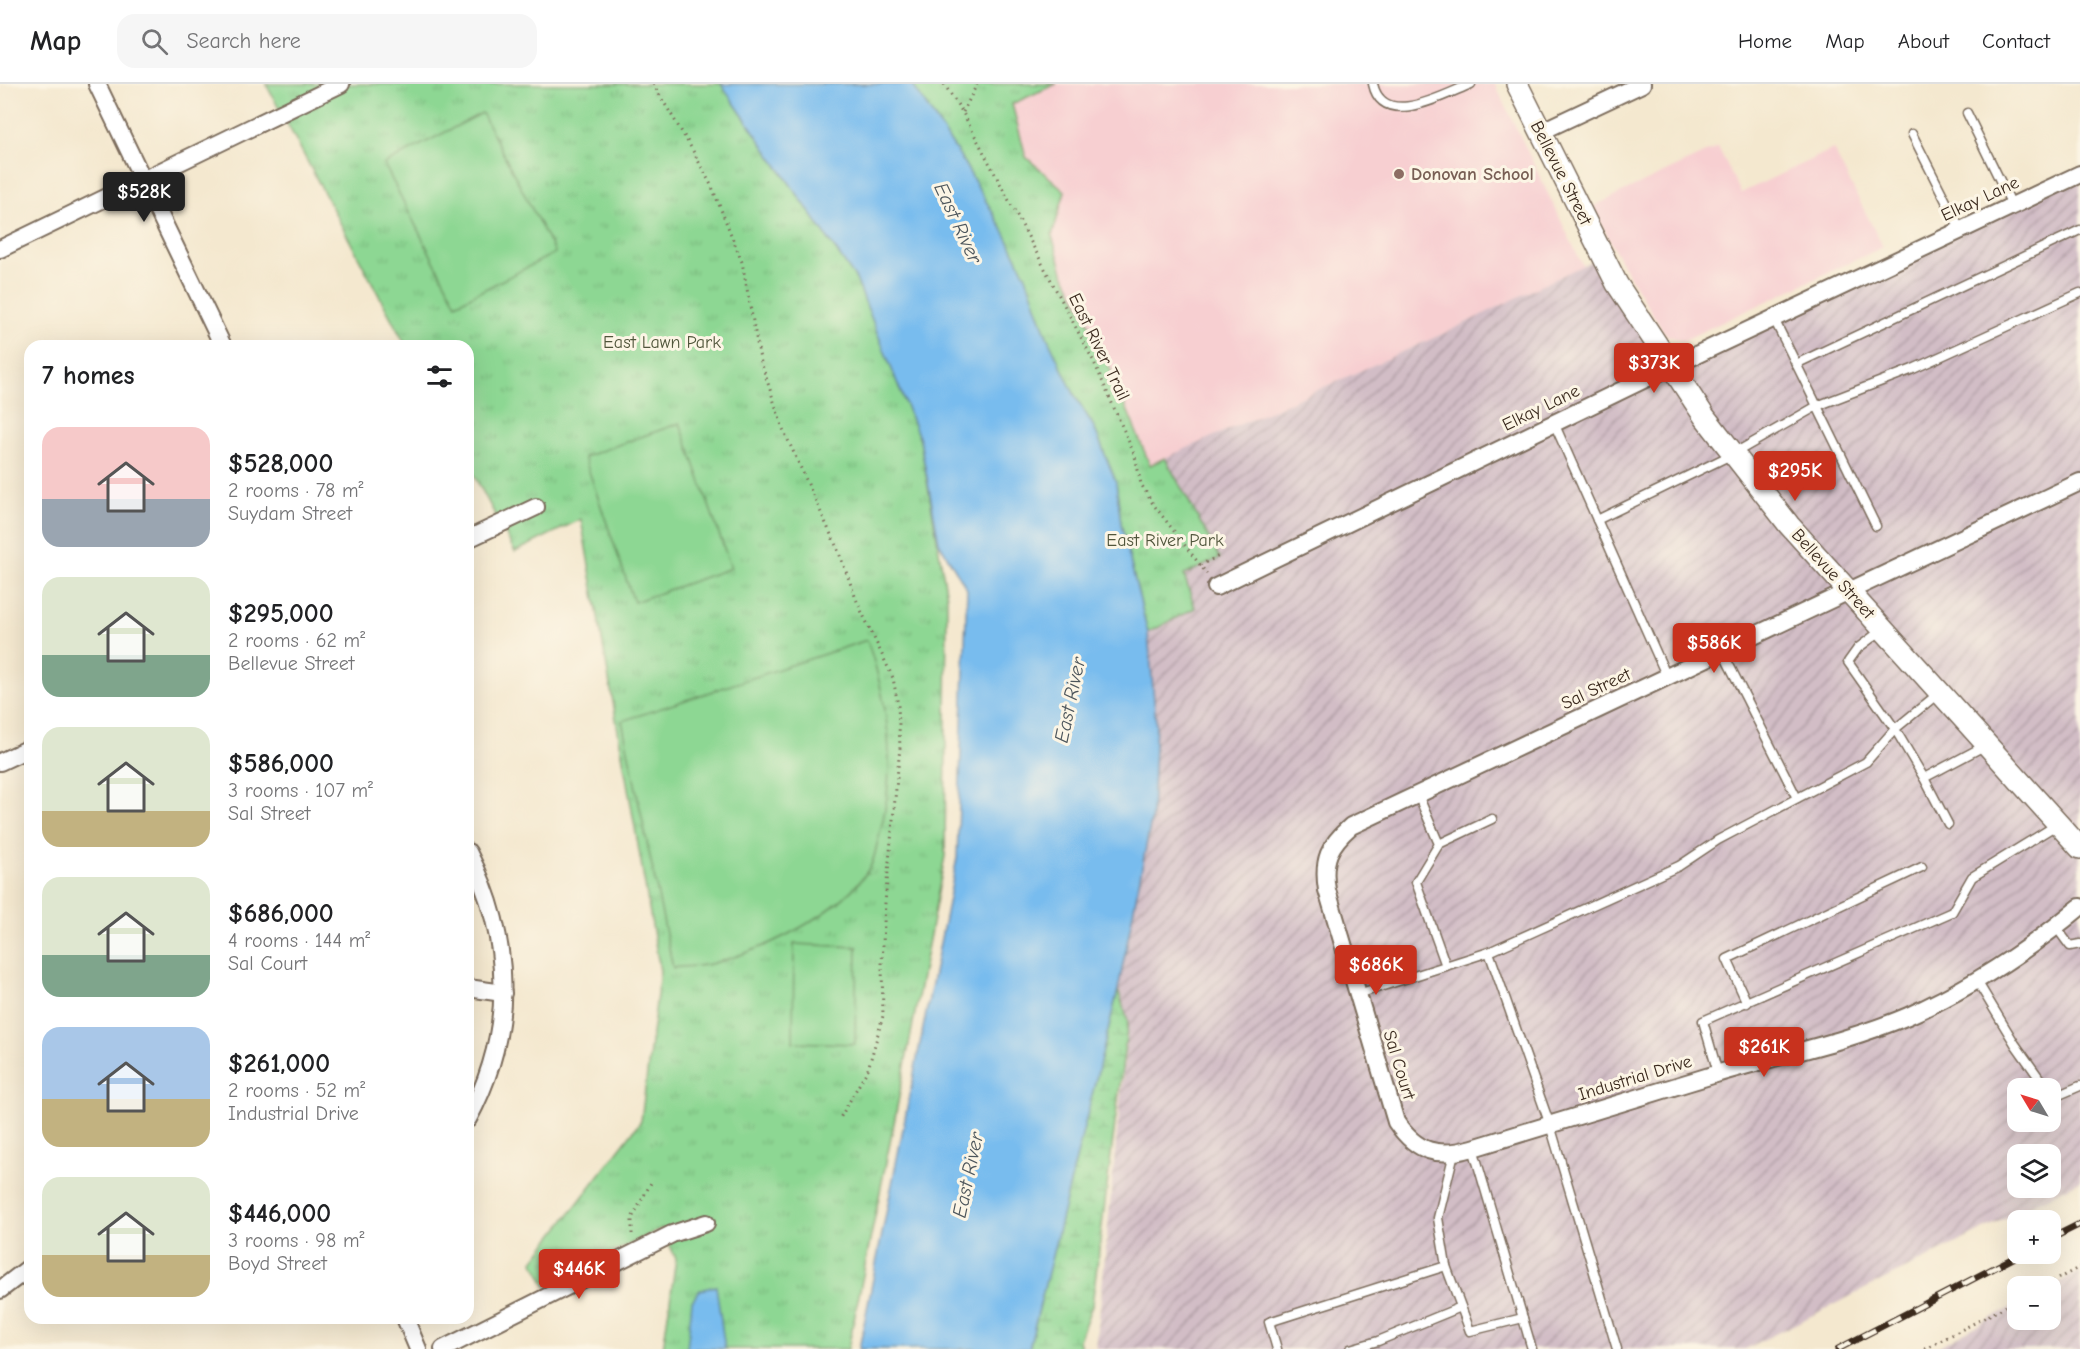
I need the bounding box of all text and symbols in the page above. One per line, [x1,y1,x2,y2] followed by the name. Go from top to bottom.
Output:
[117,14,537,68] search box
[30,25,81,57] text: Map
[138,25,171,58] icon: search
[186,28,301,54] text: Search here
[1738,29,1792,53] text: Home
[1825,29,1865,53] text: Map
[1898,29,1949,53] text: About
[1982,29,2050,53] text: Contact
[1526,117,1597,229] street label: Bellevue Street
[1411,164,1534,185] place label: Donovan School
[1392,167,1406,181] marker: Donovan School
[102,172,186,223] pin: $528K
[1938,172,2022,226] street label: Elkay Lane
[929,179,987,268] water label: East River
[117,180,171,203] text: $528K
[1064,290,1134,404] street label: East River Trail
[603,332,721,353] park label: East Lawn Park
[1612,343,1696,394] pin: $373K
[1628,351,1680,374] text: $373K
[423,360,456,393] icon: filters
[42,361,135,391] text: 7 homes
[1499,380,1583,436] street label: Elkay Lane
[228,449,333,479] text: $528,000
[90,451,162,523] icon: home
[1753,451,1837,502] pin: $295K
[1768,459,1822,482] text: $295K
[228,479,364,502] text: 2 rooms · 78 m²
[228,502,352,525] text: Suydam Street
[1787,525,1879,624] street label: Bellevue Street
[1106,530,1224,551] park label: East River Park
[228,599,334,629] text: $295,000
[90,601,162,673] icon: home
[1672,623,1756,674] pin: $586K
[228,629,365,652] text: 2 rooms · 62 m²
[1687,631,1741,654] text: $586K
[228,652,355,675] text: Bellevue Street
[1050,654,1090,745] water label: East River
[1558,663,1635,714] street label: Sal Street
[228,749,334,779] text: $586,000
[90,751,162,823] icon: home
[228,779,373,802] text: 3 rooms · 107 m²
[228,802,311,825] text: Sal Street
[228,899,334,929] text: $686,000
[90,901,162,973] icon: home
[228,929,370,952] text: 4 rooms · 144 m²
[1334,945,1418,996] pin: $686K
[228,952,307,975] text: Sal Court
[1349,953,1403,976] text: $686K
[1722,1027,1806,1078] pin: $261K
[1379,1028,1420,1103] street label: Sal Court
[1738,1035,1790,1058] text: $261K
[228,1049,330,1079] text: $261,000
[90,1051,162,1123] icon: home
[1576,1051,1694,1105] street label: Industrial Drive
[2007,1078,2061,1132] north arrow
[2007,1078,2061,1330] map controls
[228,1079,365,1102] text: 2 rooms · 52 m²
[228,1102,359,1125] text: Industrial Drive
[948,1129,988,1220] water label: East River
[2007,1144,2061,1198] button: layers
[228,1199,331,1229] text: $446,000
[90,1201,162,1273] icon: home
[2007,1210,2061,1264] button: +
[228,1229,364,1252] text: 3 rooms · 98 m²
[537,1249,621,1300] pin: $446K
[228,1252,327,1275] text: Boyd Street
[553,1257,605,1280] text: $446K
[2007,1276,2061,1330] button: −

